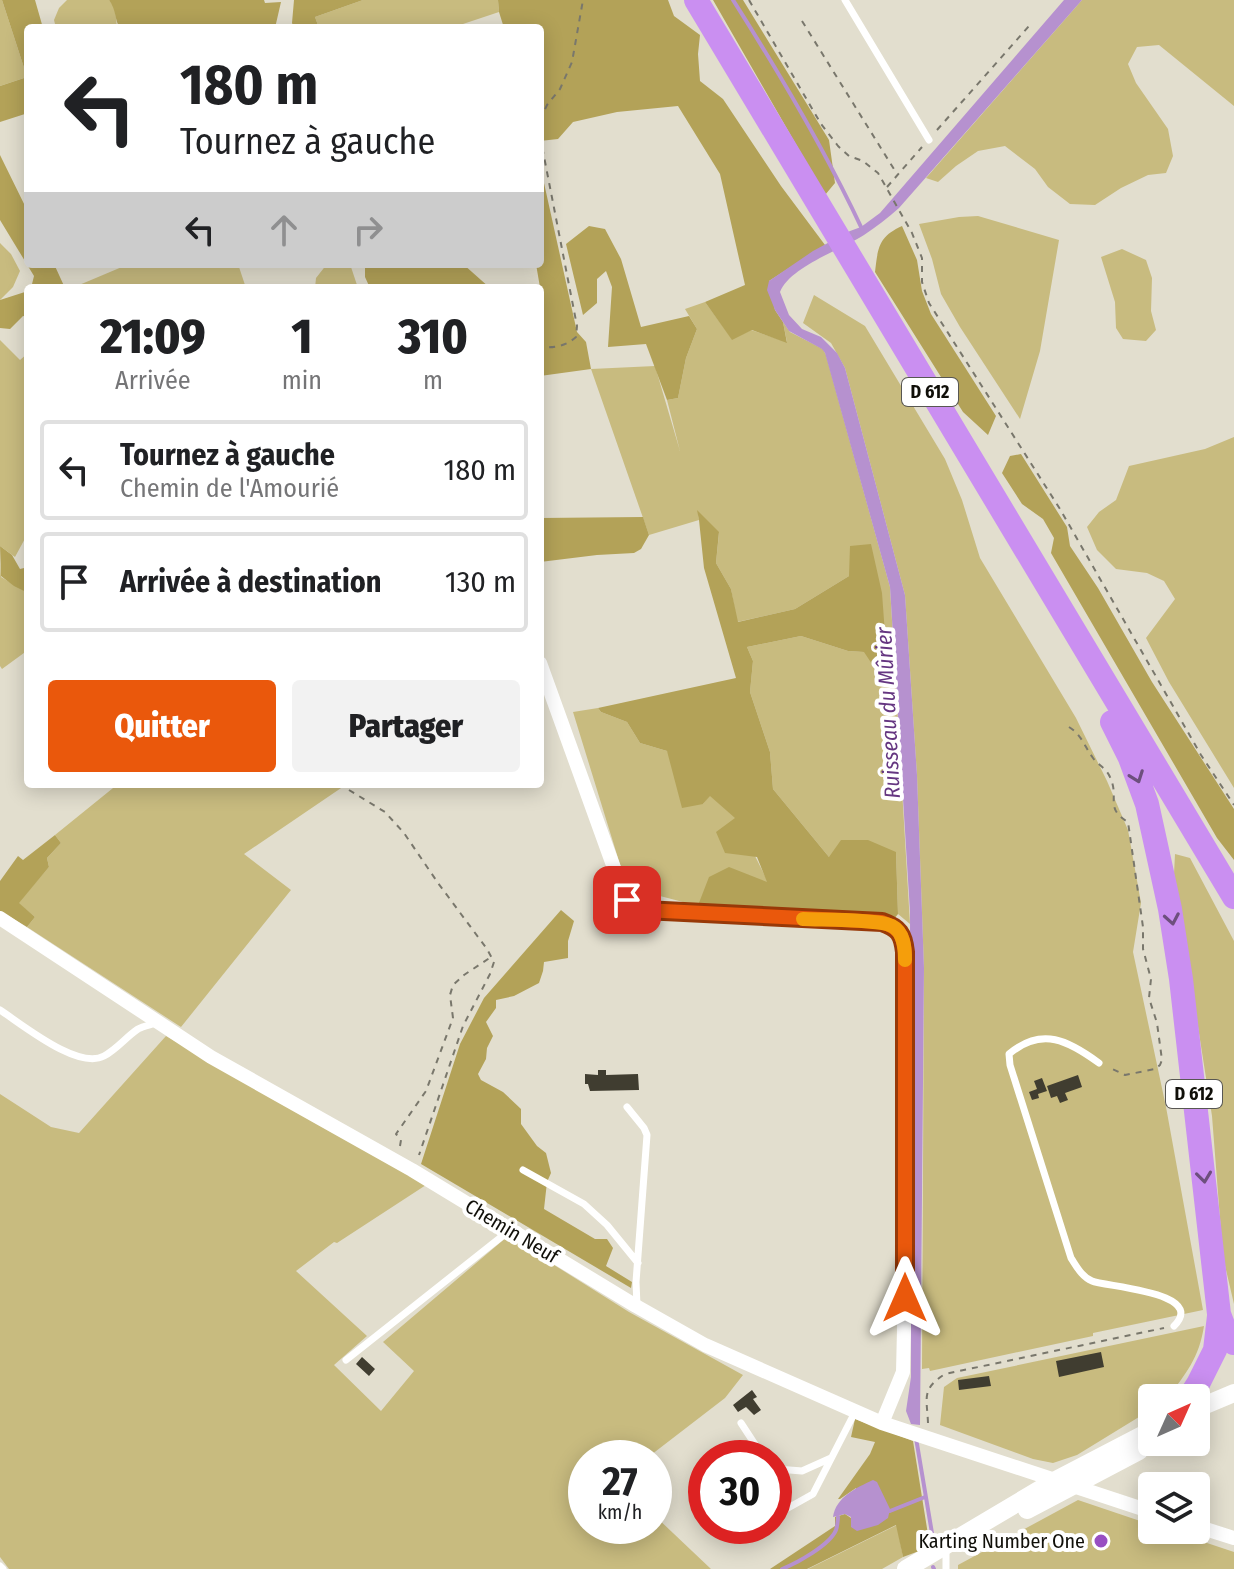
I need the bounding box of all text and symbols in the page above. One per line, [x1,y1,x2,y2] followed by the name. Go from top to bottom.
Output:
[180,52,318,119] text: 180 m
[48,56,152,160] icon: left
[180,120,435,164] text: Tournez à gauche
[178,208,222,252] icon: left
[262,208,306,252] icon: ahead
[346,208,390,252] icon: right
[100,308,205,366] text: 21:09
[291,308,312,366] text: 1
[398,308,468,366] text: 310
[115,365,191,396] text: Arrivée
[282,365,322,396] text: min
[423,365,443,396] text: m
[902,378,958,406] road number: D 612
[120,437,335,473] text: Tournez à gauche
[52,448,96,492] icon: left
[444,452,516,488] text: 180 m
[120,473,339,504] text: Chemin de l'Amourié
[52,560,96,604] icon: arrive
[120,564,381,600] text: Arrivée à destination
[445,564,516,600] text: 130 m
[870,625,906,799] water label: Ruisseau du Mûrier
[48,680,276,772] button: Quitter
[292,680,520,772] button: Partager
[1127,769,1144,783] one-way arrow
[593,866,661,934] pin
[605,878,649,922] icon: arrive
[1162,913,1179,926] one-way arrow
[1166,1080,1222,1108] road number: D 612
[1195,1171,1212,1184] one-way arrow
[461,1194,565,1269] street label: Chemin Neuf
[863,1256,947,1340] position arrow
[1138,1384,1210,1456] north arrow
[1138,1384,1210,1544] map controls
[688,1440,792,1544] speed limit sign: 30
[602,1458,638,1506] text: 27
[1138,1472,1210,1544] button: layers
[598,1500,642,1524] text: km/h
[918,1529,1085,1553] place label: Karting Number One
[1092,1532,1110,1550] marker: Karting Number One

